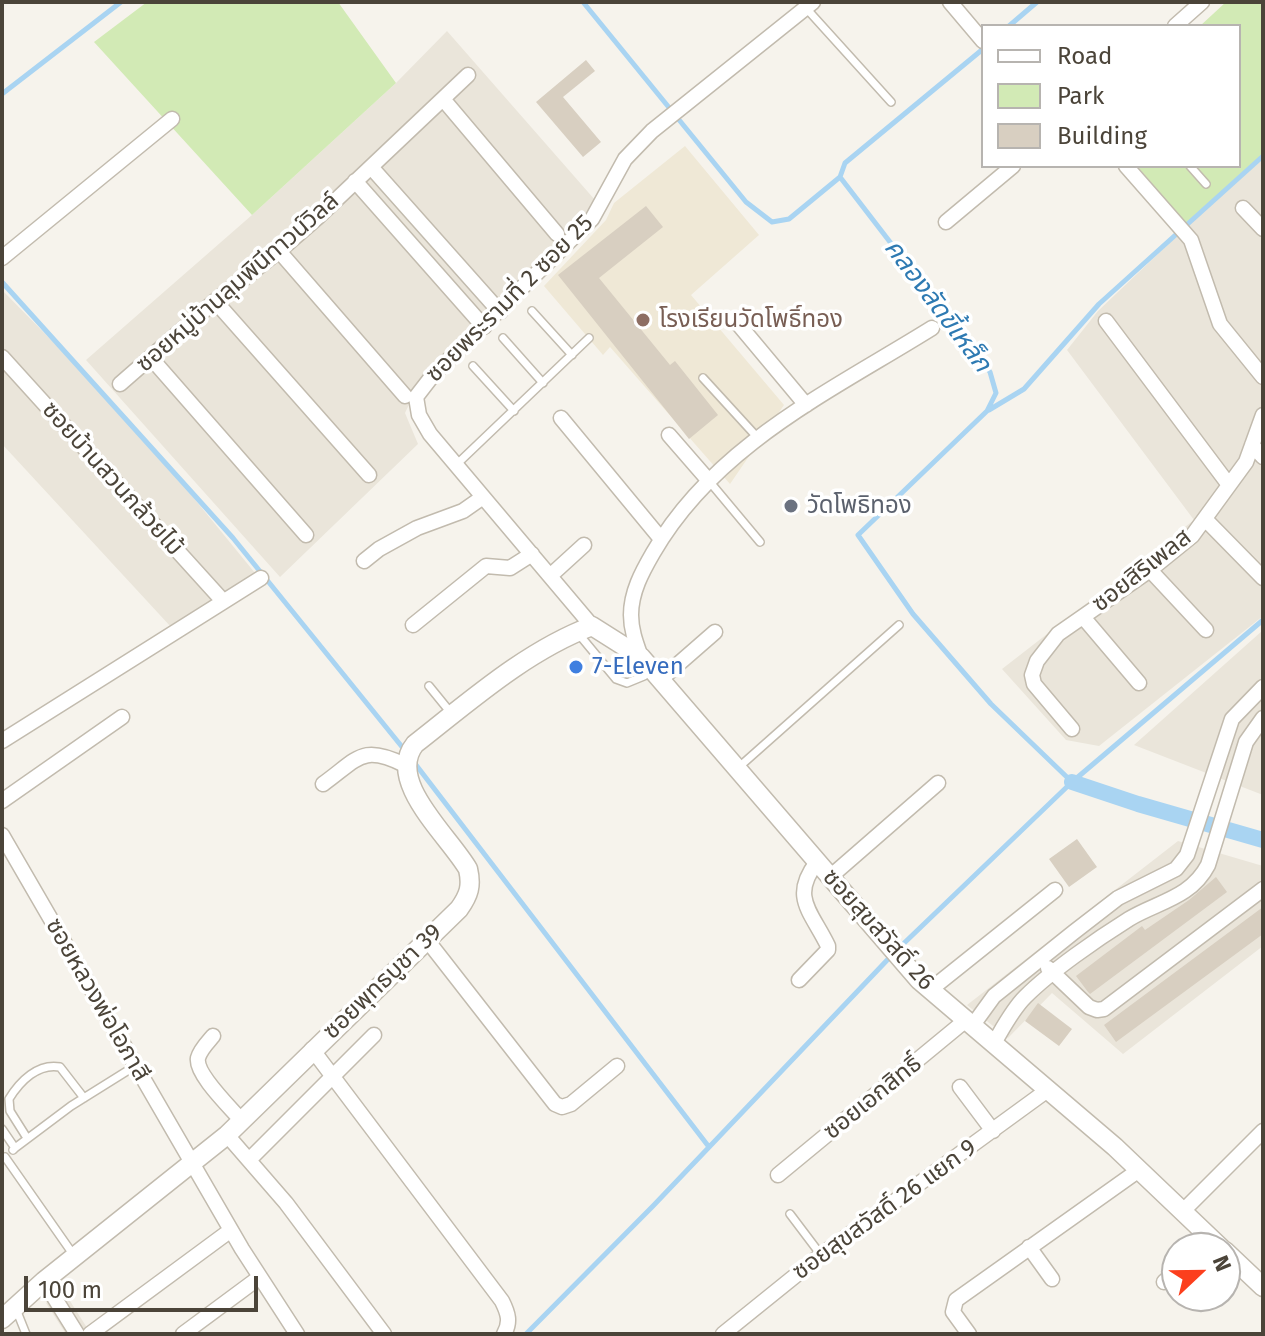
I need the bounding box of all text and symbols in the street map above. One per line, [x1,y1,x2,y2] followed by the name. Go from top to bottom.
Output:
[981,24,1241,168] legend
[1057,42,1112,70] text: Road
[1057,82,1104,110] text: Park
[1057,122,1147,150] text: Building
[131,187,345,379] street label: ซอยหมู่บ้านลุมพินีทาวน์วิลล์
[420,209,600,389] street label: ซอยพระรามที่ 2 ซอย 25
[877,233,997,379] water label: คลองลัดขี้เหล็ก
[659,306,843,334] place label: โรงเรียนวัดโพธิ์ทอง
[634,311,652,329] marker: โรงเรียนวัดโพธิ์ทอง
[35,396,189,562] street label: ซอยบ้านสวนกล้วยไม้
[807,492,912,520] place label: วัดโพธิทอง
[782,497,800,515] marker: วัดโพธิทอง
[1087,523,1197,619] street label: ซอยสิริเพลส
[592,653,684,681] place label: 7-Eleven
[567,658,585,676] marker: 7-Eleven
[816,863,940,997] street label: ซอยสุขสวัสดิ์ 26
[39,913,155,1087] street label: ซอยหลวงพ่อโอภาสี
[318,918,448,1046] street label: ซอยพุทธบูชา 39
[818,1050,928,1146] street label: ซอยเอกสิทธิ์
[787,1134,983,1286] street label: ซอยสุขสวัสดิ์ 26 แยก 9
[1161,1232,1241,1312] north arrow
[1207,1252,1237,1275] text: N
[28,1260,262,1310] scale bar
[38,1276,102,1304] text: 100 m

